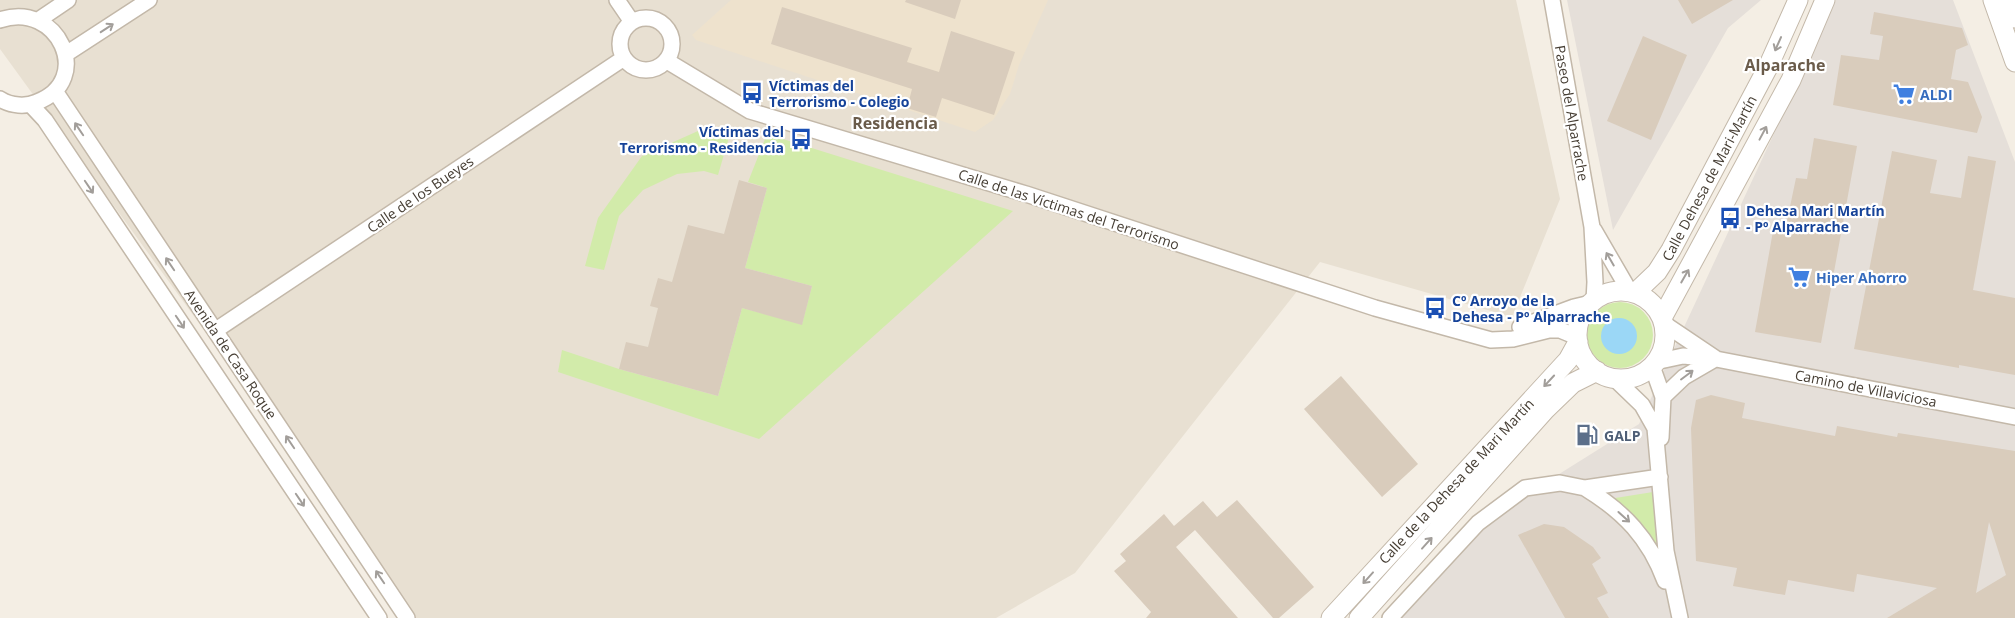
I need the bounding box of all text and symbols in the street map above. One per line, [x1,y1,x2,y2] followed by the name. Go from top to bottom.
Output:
[100,22,114,32] one-way arrow
[1772,37,1782,52] one-way arrow
[1551,44,1593,182] street label: Paseo del Alparrache
[1745,54,1825,76] district label: Alparache
[769,76,910,111] place label: Víctimas del Terrorismo - Colegio
[739,80,765,106] bus stop icon: Víctimas del Terrorismo - Colegio
[1891,81,1917,107] supermarket icon: ALDI
[1920,85,1953,104] place label: ALDI
[1657,92,1761,264] street label: Calle Dehesa de Mari-Martín
[852,112,938,134] district label: Residencia
[619,122,784,157] place label: Víctimas del Terrorismo - Residencia
[74,123,84,137] one-way arrow
[788,126,814,152] bus stop icon: Víctimas del Terrorismo - Residencia
[1758,126,1768,140] one-way arrow
[363,151,477,237] street label: Calle de los Bueyes
[956,164,1182,254] street label: Calle de las Víctimas del Terrorismo
[84,180,95,194] one-way arrow
[1746,201,1885,236] place label: Dehesa Mari Martín - Pº Alparrache
[1717,205,1743,231] bus stop icon: Dehesa Mari Martín - Pº Alparrache
[1605,253,1615,267] one-way arrow
[165,257,175,271] one-way arrow
[1786,264,1812,290] supermarket icon: Hiper Ahorro
[1816,268,1907,287] place label: Hiper Ahorro
[1681,269,1691,283] one-way arrow
[180,285,282,423] street label: Avenida de Casa Roque
[1452,291,1610,326] place label: Cº Arroyo de la Dehesa - Pº Alparrache
[1422,295,1448,321] bus stop icon: Cº Arroyo de la Dehesa - Pº Alparrache
[175,315,185,329] one-way arrow
[1793,365,1939,411] street label: Camino de Villaviciosa
[1680,370,1694,380] one-way arrow
[1543,375,1555,387] one-way arrow
[1374,394,1538,568] street label: Calle de la Dehesa de Mari Martín
[1574,422,1600,448] fuel station icon: GALP
[1604,426,1641,445] place label: GALP
[285,435,295,449] one-way arrow
[295,493,305,507] one-way arrow
[1617,511,1630,523] one-way arrow
[1421,536,1433,549] one-way arrow
[375,571,385,585] one-way arrow
[1362,572,1374,584] one-way arrow

